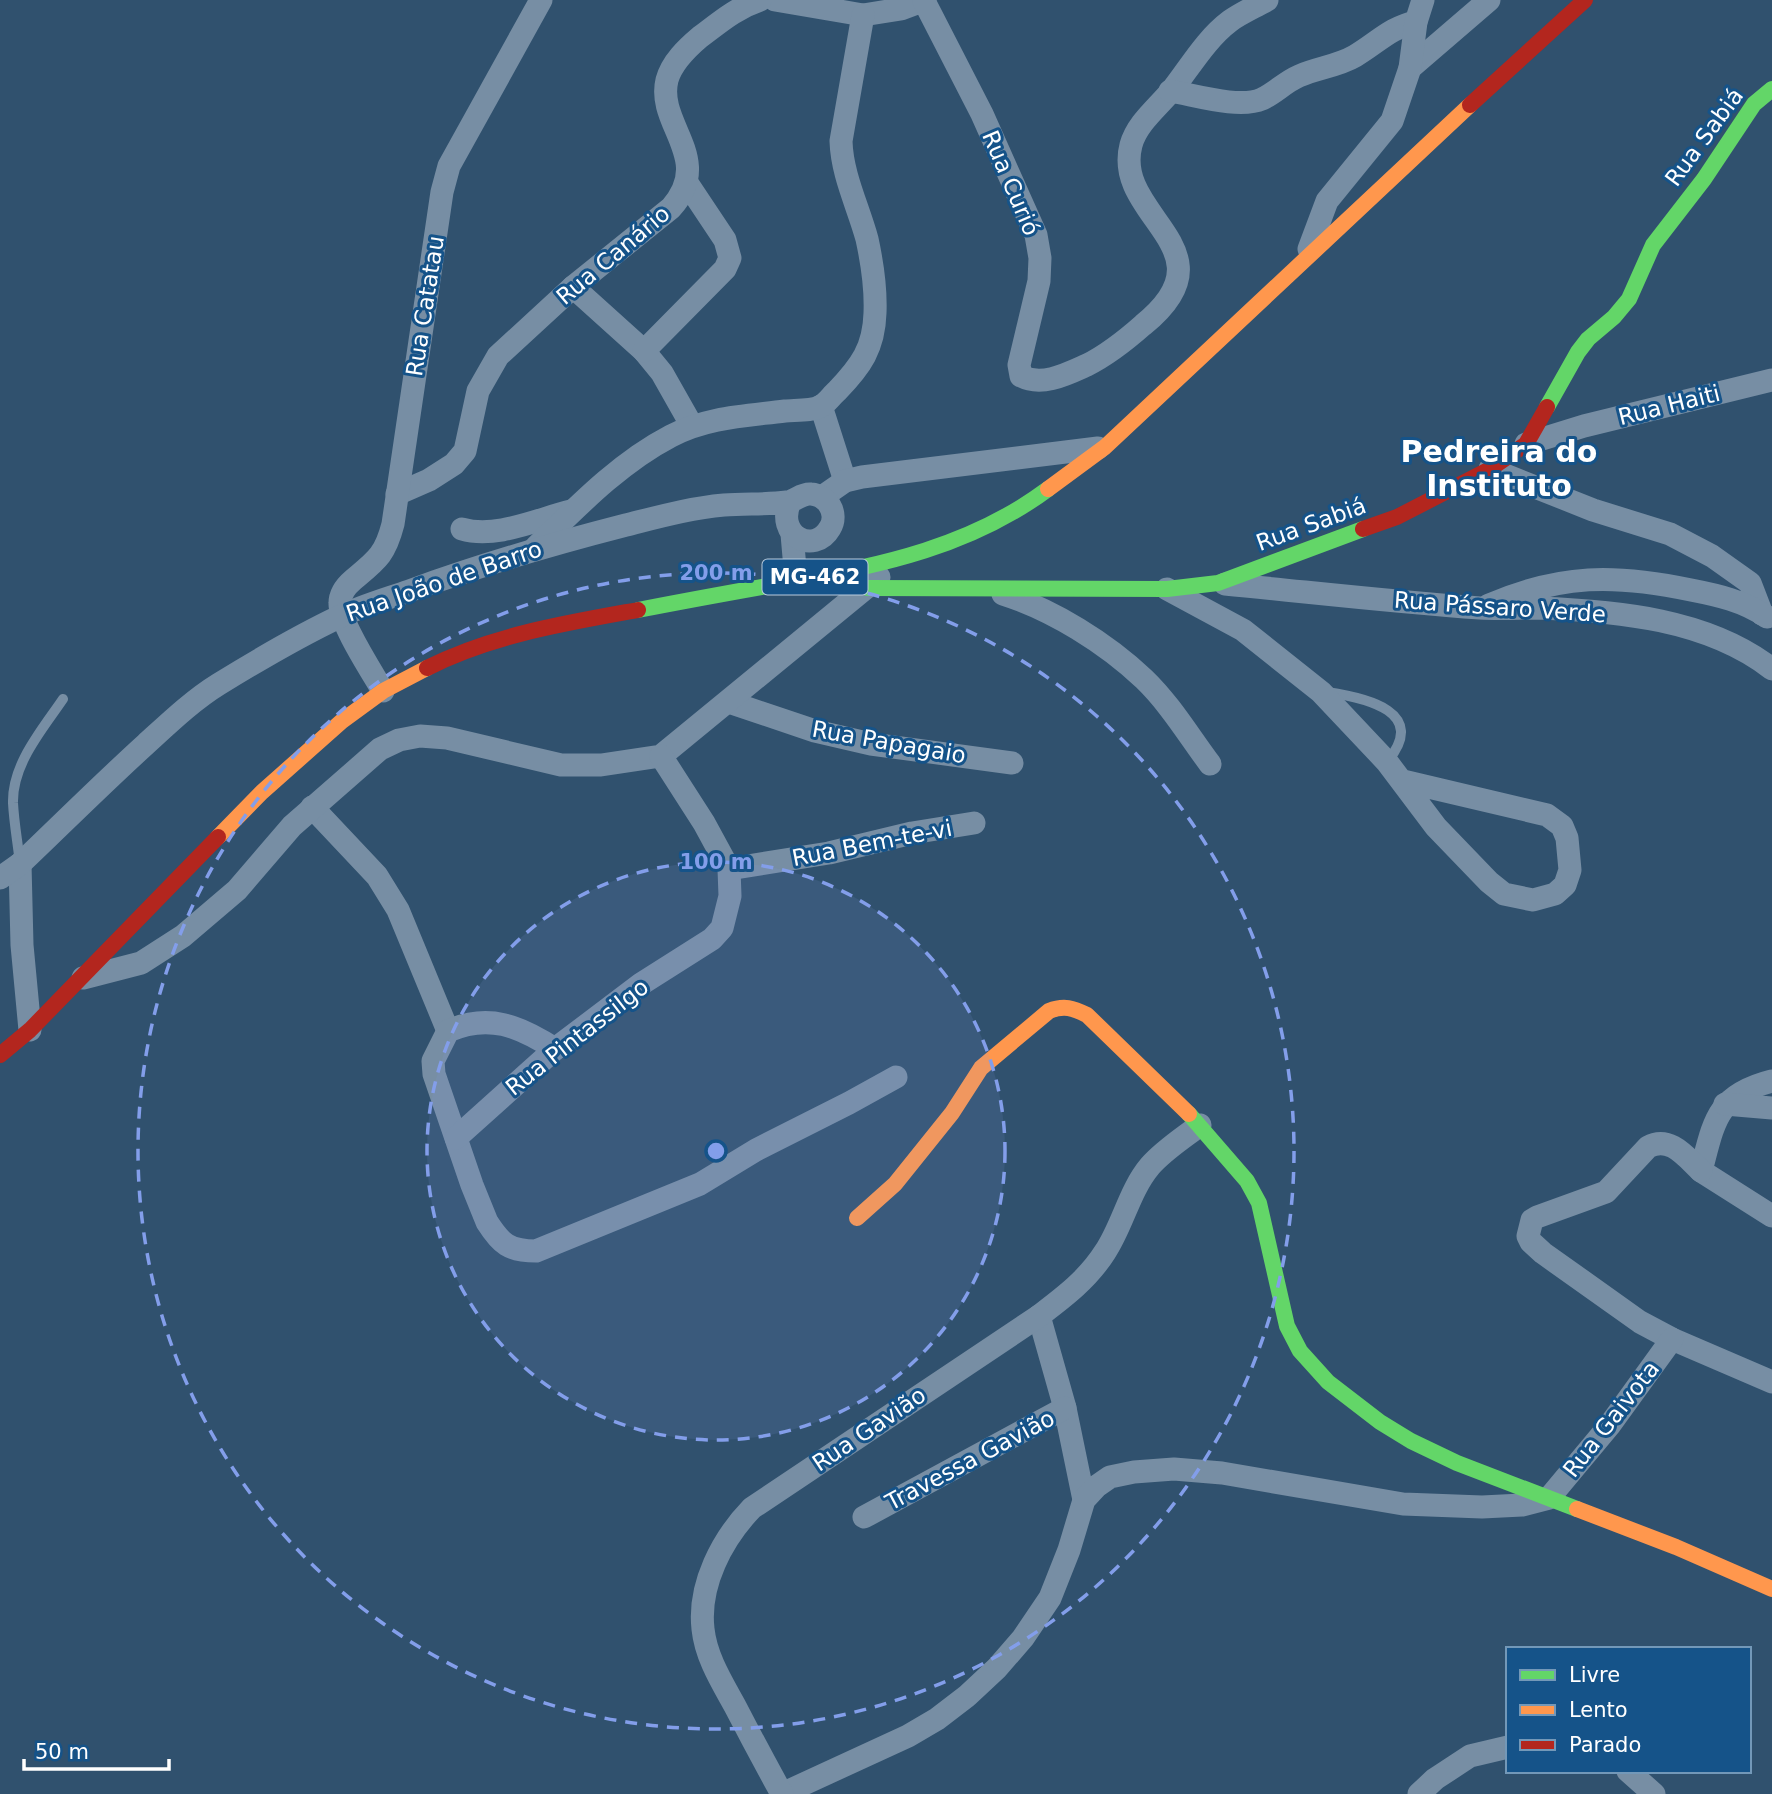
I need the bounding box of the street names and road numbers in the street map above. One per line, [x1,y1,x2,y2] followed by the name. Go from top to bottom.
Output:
[1660,83,1748,191] street label: Rua Sabiá
[977,127,1045,239] street label: Rua Curió
[551,200,675,310] street label: Rua Canário
[401,234,449,378] street label: Rua Catatau
[1615,380,1723,430] street label: Rua Haiti
[1253,492,1369,556] street label: Rua Sabiá
[343,535,545,627] street label: Rua João de Barro
[762,560,868,594] road number: MG-462
[1393,587,1607,627] street label: Rua Pássaro Verde
[810,716,968,768] street label: Rua Papagaio
[790,815,954,871] street label: Rua Bem-te-vi
[501,973,653,1101] street label: Rua Pintassilgo
[1558,1356,1664,1482] street label: Rua Gaivota
[807,1382,931,1476] street label: Rua Gavião
[880,1405,1059,1516] street label: Travessa Gavião

